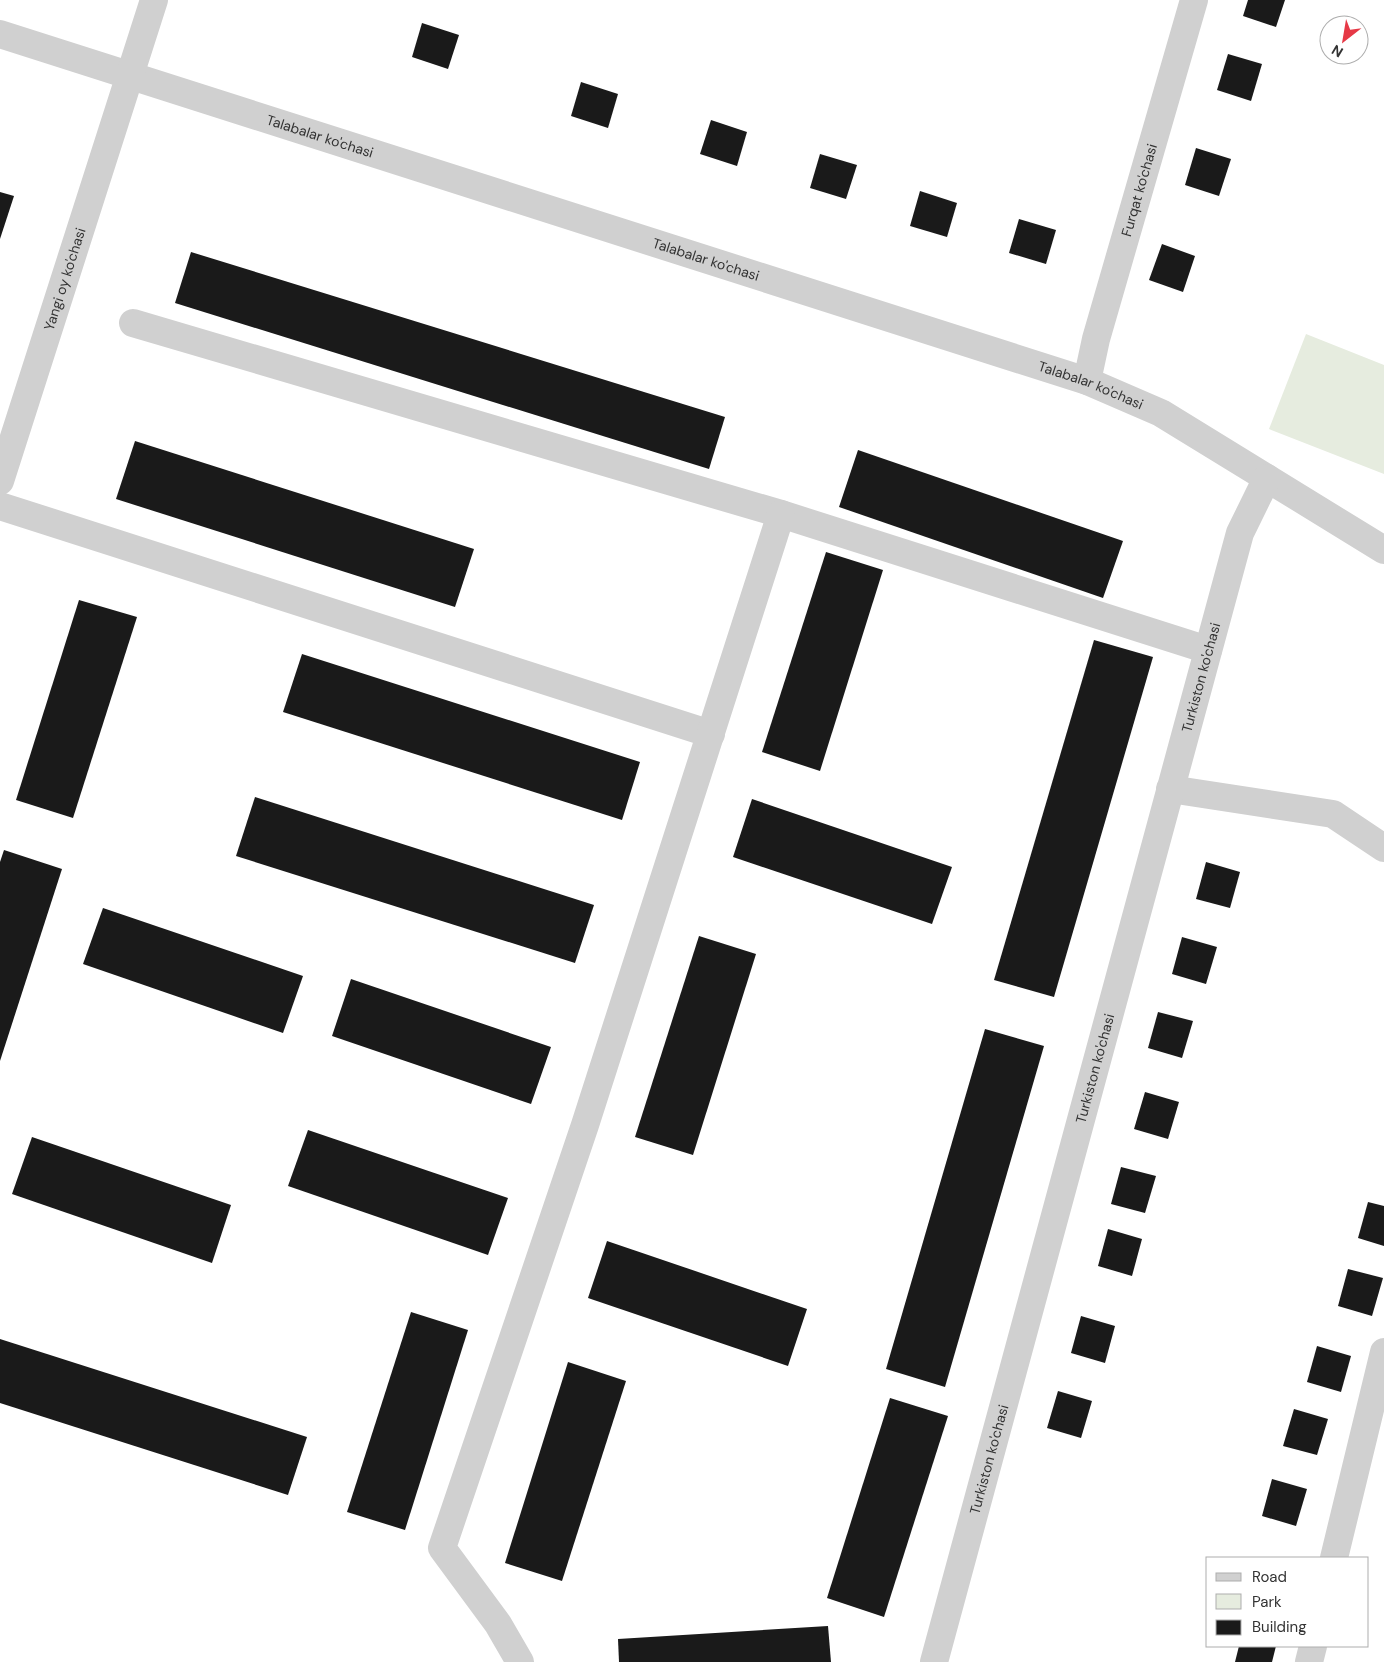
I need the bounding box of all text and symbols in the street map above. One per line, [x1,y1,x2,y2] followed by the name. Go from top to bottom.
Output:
[1319,15,1369,65] north arrow
[1328,41,1346,61] text: N
[264,111,376,162] street label: Talabalar ko'chasi
[1117,141,1161,239] street label: Furqat ko'chasi
[40,225,90,333] street label: Yangi oy ko'chasi
[650,234,762,285] street label: Talabalar ko'chasi
[1036,357,1146,413] street label: Talabalar ko'chasi
[1177,621,1224,734] street label: Turkiston ko'chasi
[1071,1012,1118,1125] street label: Turkiston ko'chasi
[965,1402,1012,1516] street label: Turkiston ko'chasi
[1206,1557,1369,1647] legend
[1252,1567,1287,1587] text: Road
[1252,1592,1282,1612] text: Park
[1252,1617,1307,1637] text: Building

